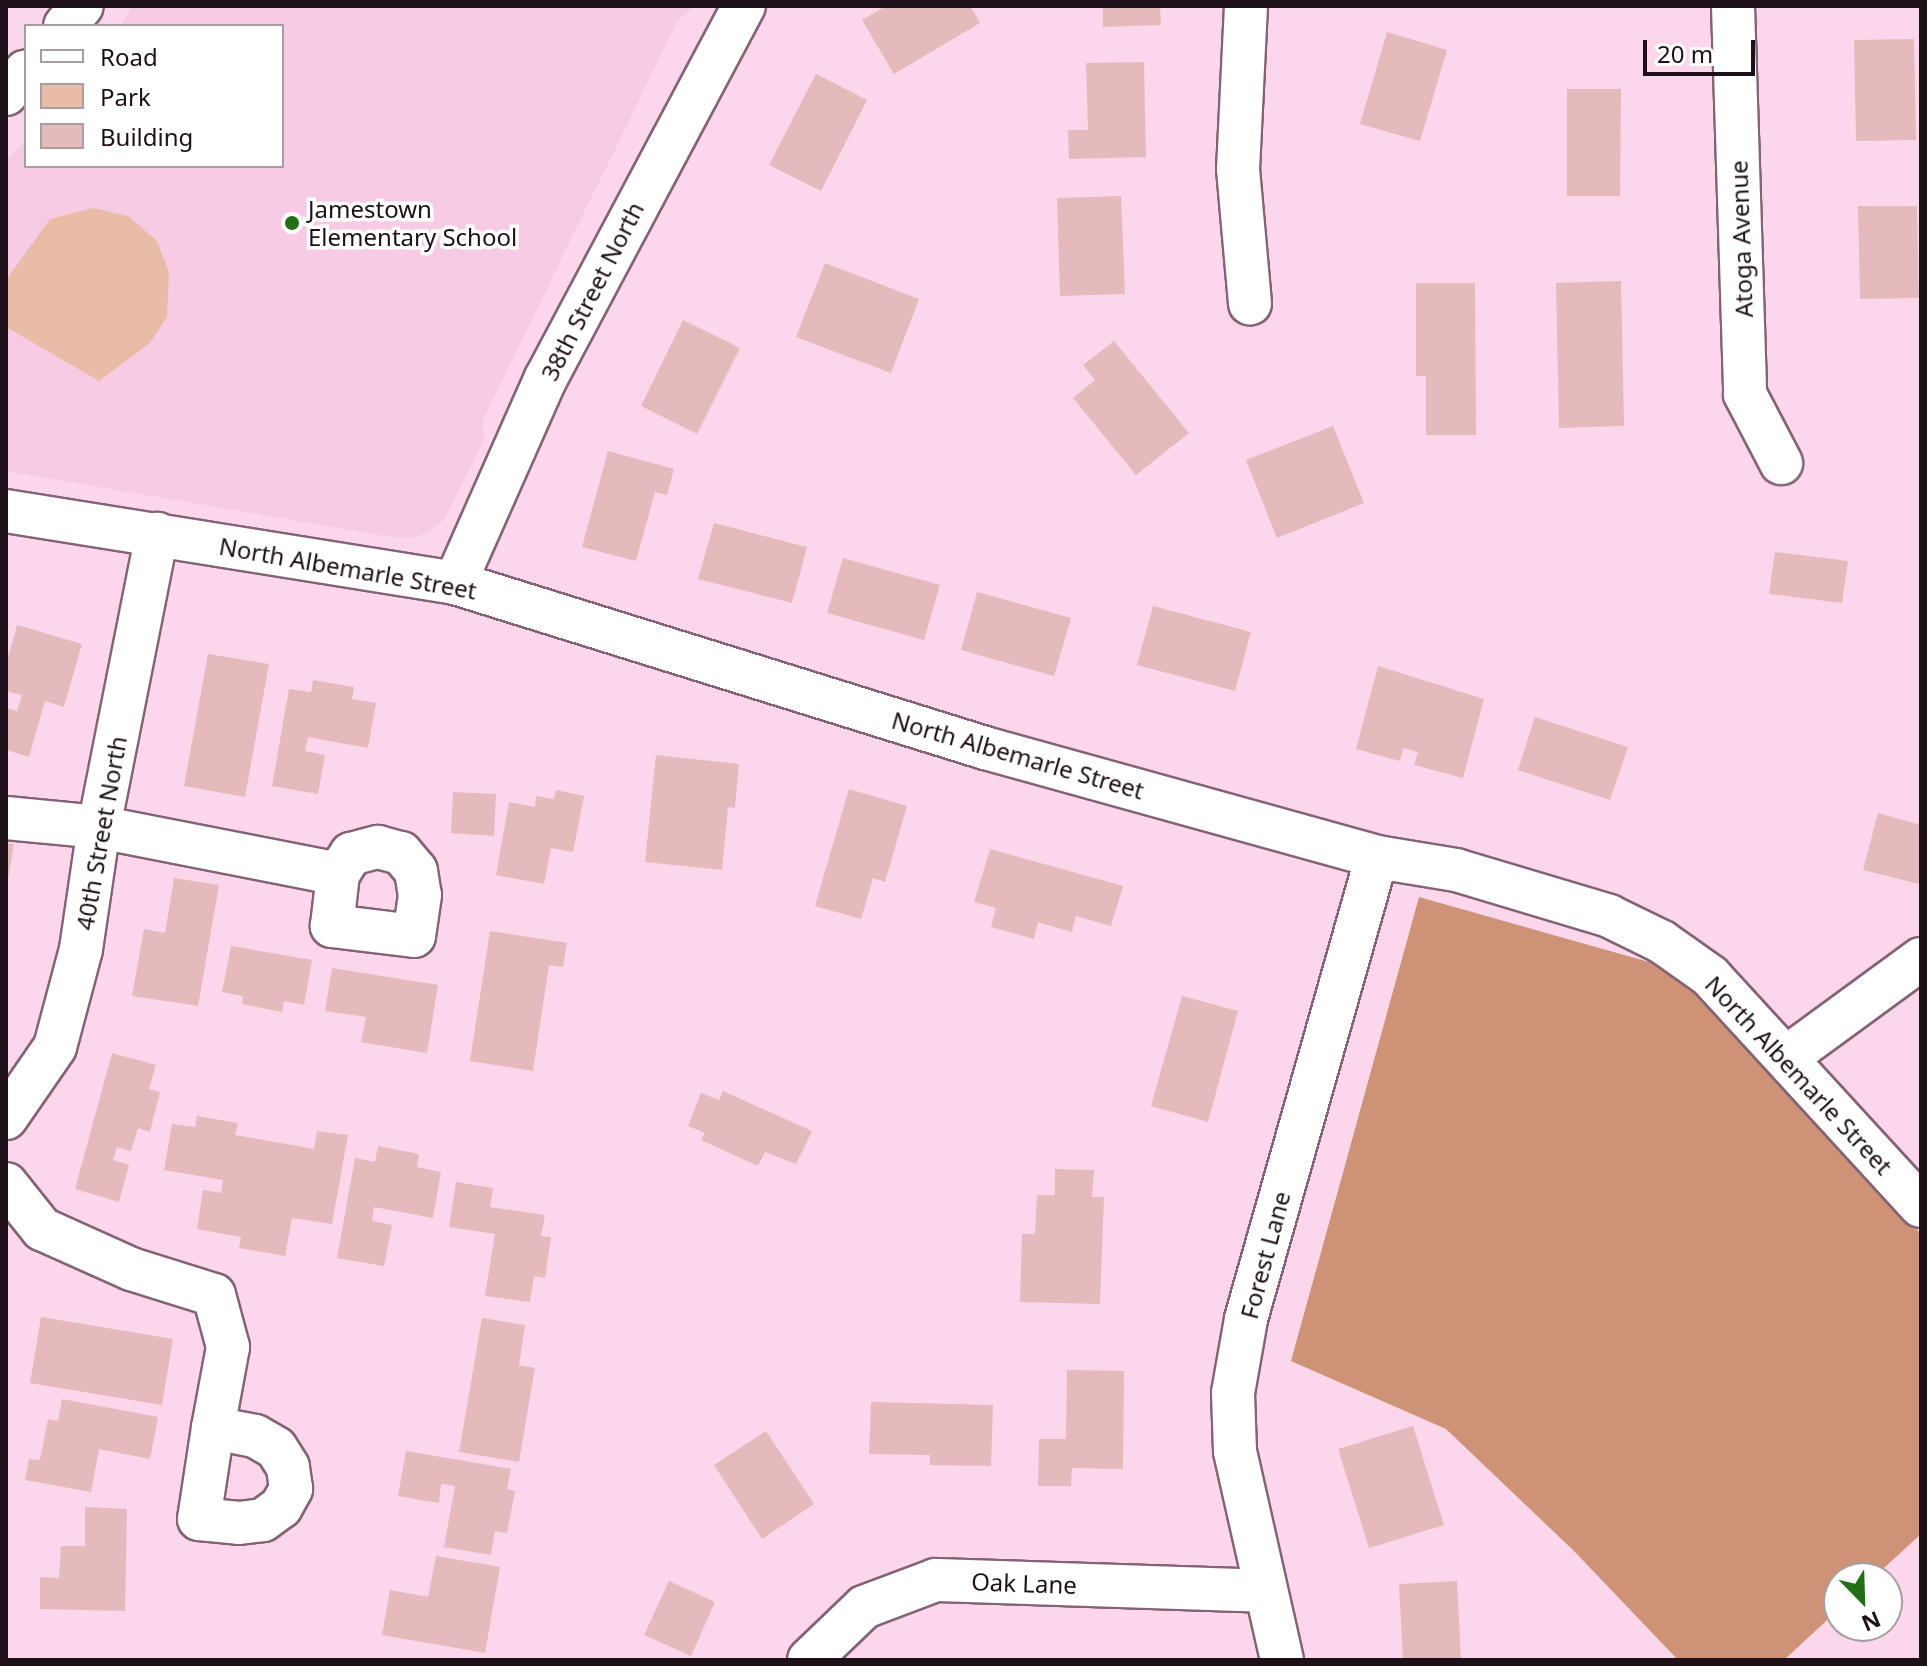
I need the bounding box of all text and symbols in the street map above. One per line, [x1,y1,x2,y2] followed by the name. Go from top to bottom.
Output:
[24,24,284,168] legend
[1647,24,1759,74] scale bar
[1657,37,1713,70] text: 20 m
[100,40,158,73] text: Road
[100,80,151,113] text: Park
[100,120,193,153] text: Building
[1724,160,1758,318] street label: Atoga Avenue
[308,195,517,251] place label: Jamestown Elementary School
[535,197,649,385] street label: 38th Street North
[283,214,301,232] marker: Jamestown Elementary School
[217,531,479,605] street label: North Albemarle Street
[889,705,1147,805] street label: North Albemarle Street
[70,734,132,932] street label: 40th Street North
[1699,970,1899,1180] street label: North Albemarle Street
[1234,1188,1296,1322] street label: Forest Lane
[1823,1562,1903,1642] north arrow
[971,1567,1077,1599] street label: Oak Lane
[1858,1605,1886,1640] text: N

